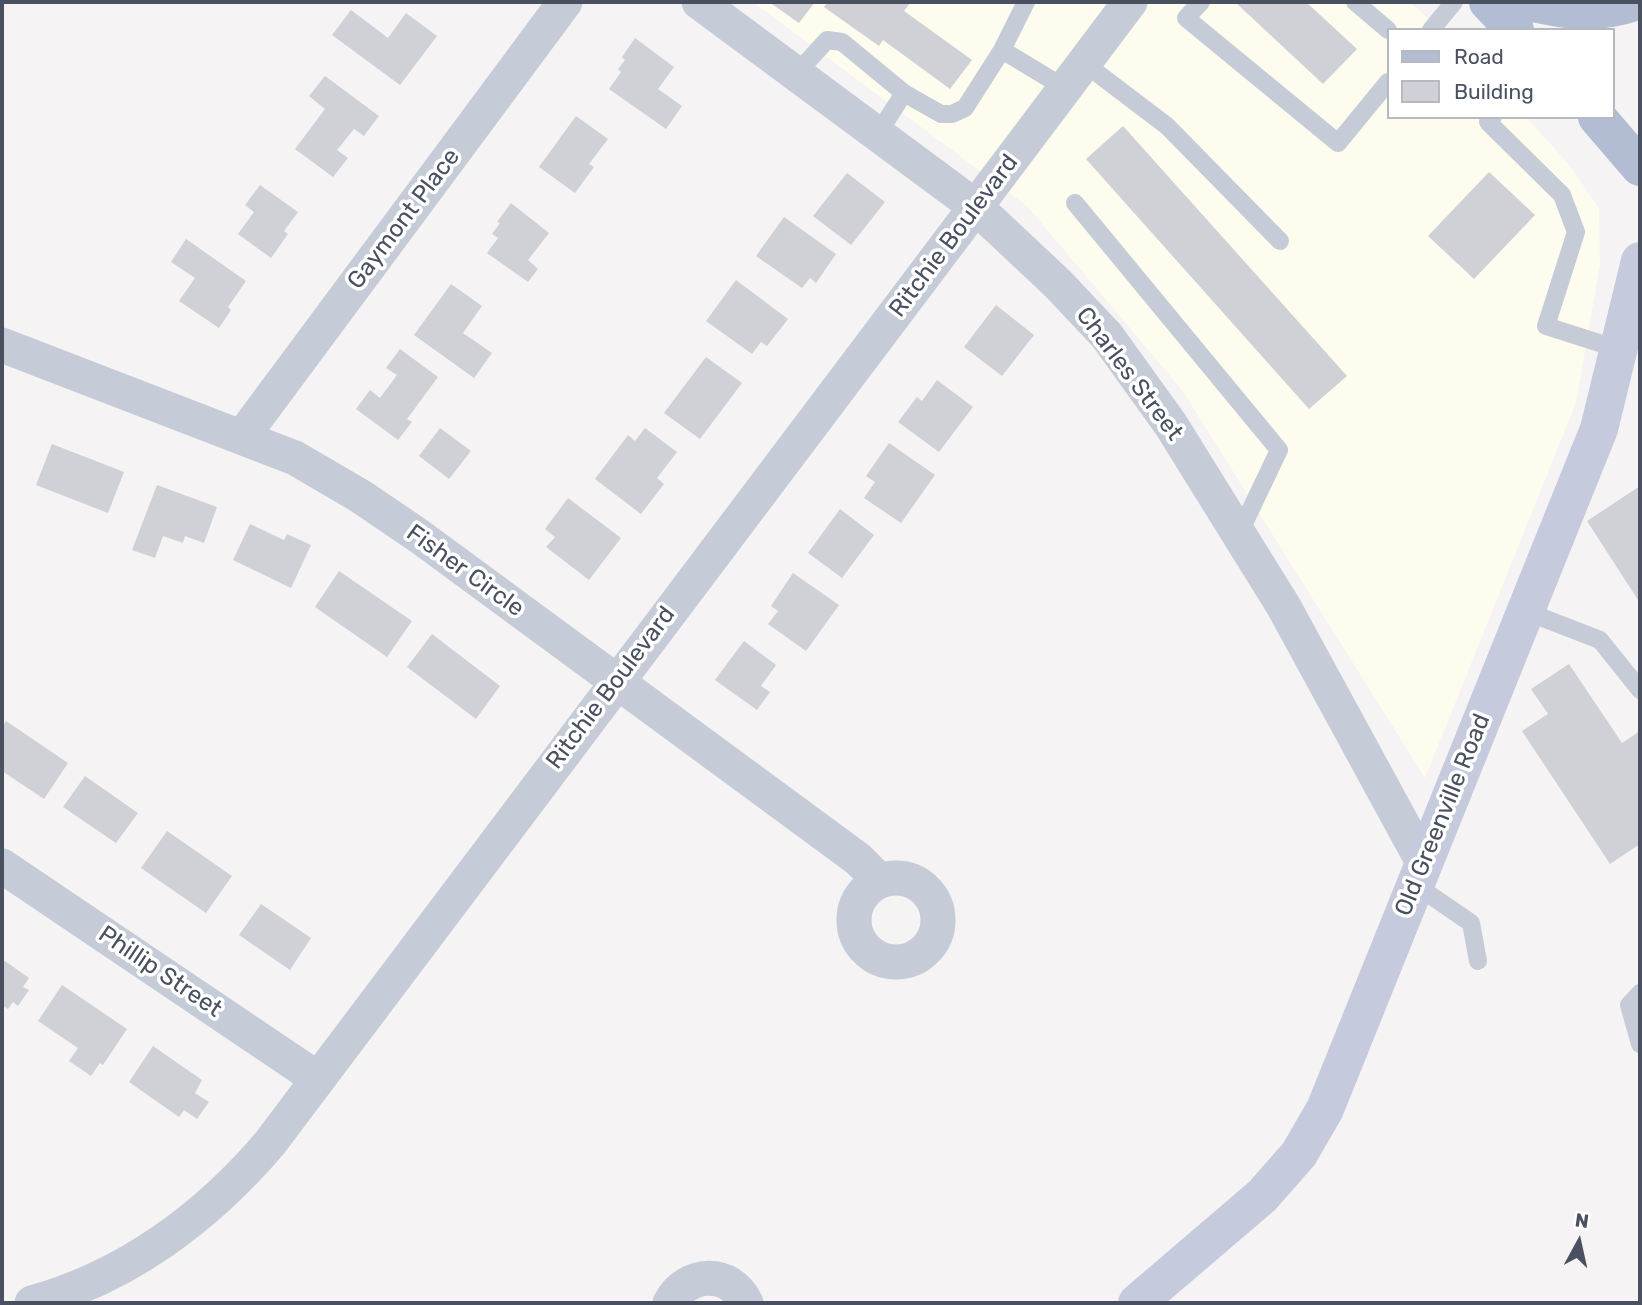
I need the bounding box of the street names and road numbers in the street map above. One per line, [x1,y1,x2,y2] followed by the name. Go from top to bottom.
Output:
[342,143,466,295] street label: Gaymont Place
[883,149,1025,323] street label: Ritchie Boulevard
[1069,302,1189,446] street label: Charles Street
[401,519,529,623] street label: Fisher Circle
[540,601,682,775] street label: Ritchie Boulevard
[1389,710,1497,920] street label: Old Greenville Road
[93,920,227,1024] street label: Phillip Street

